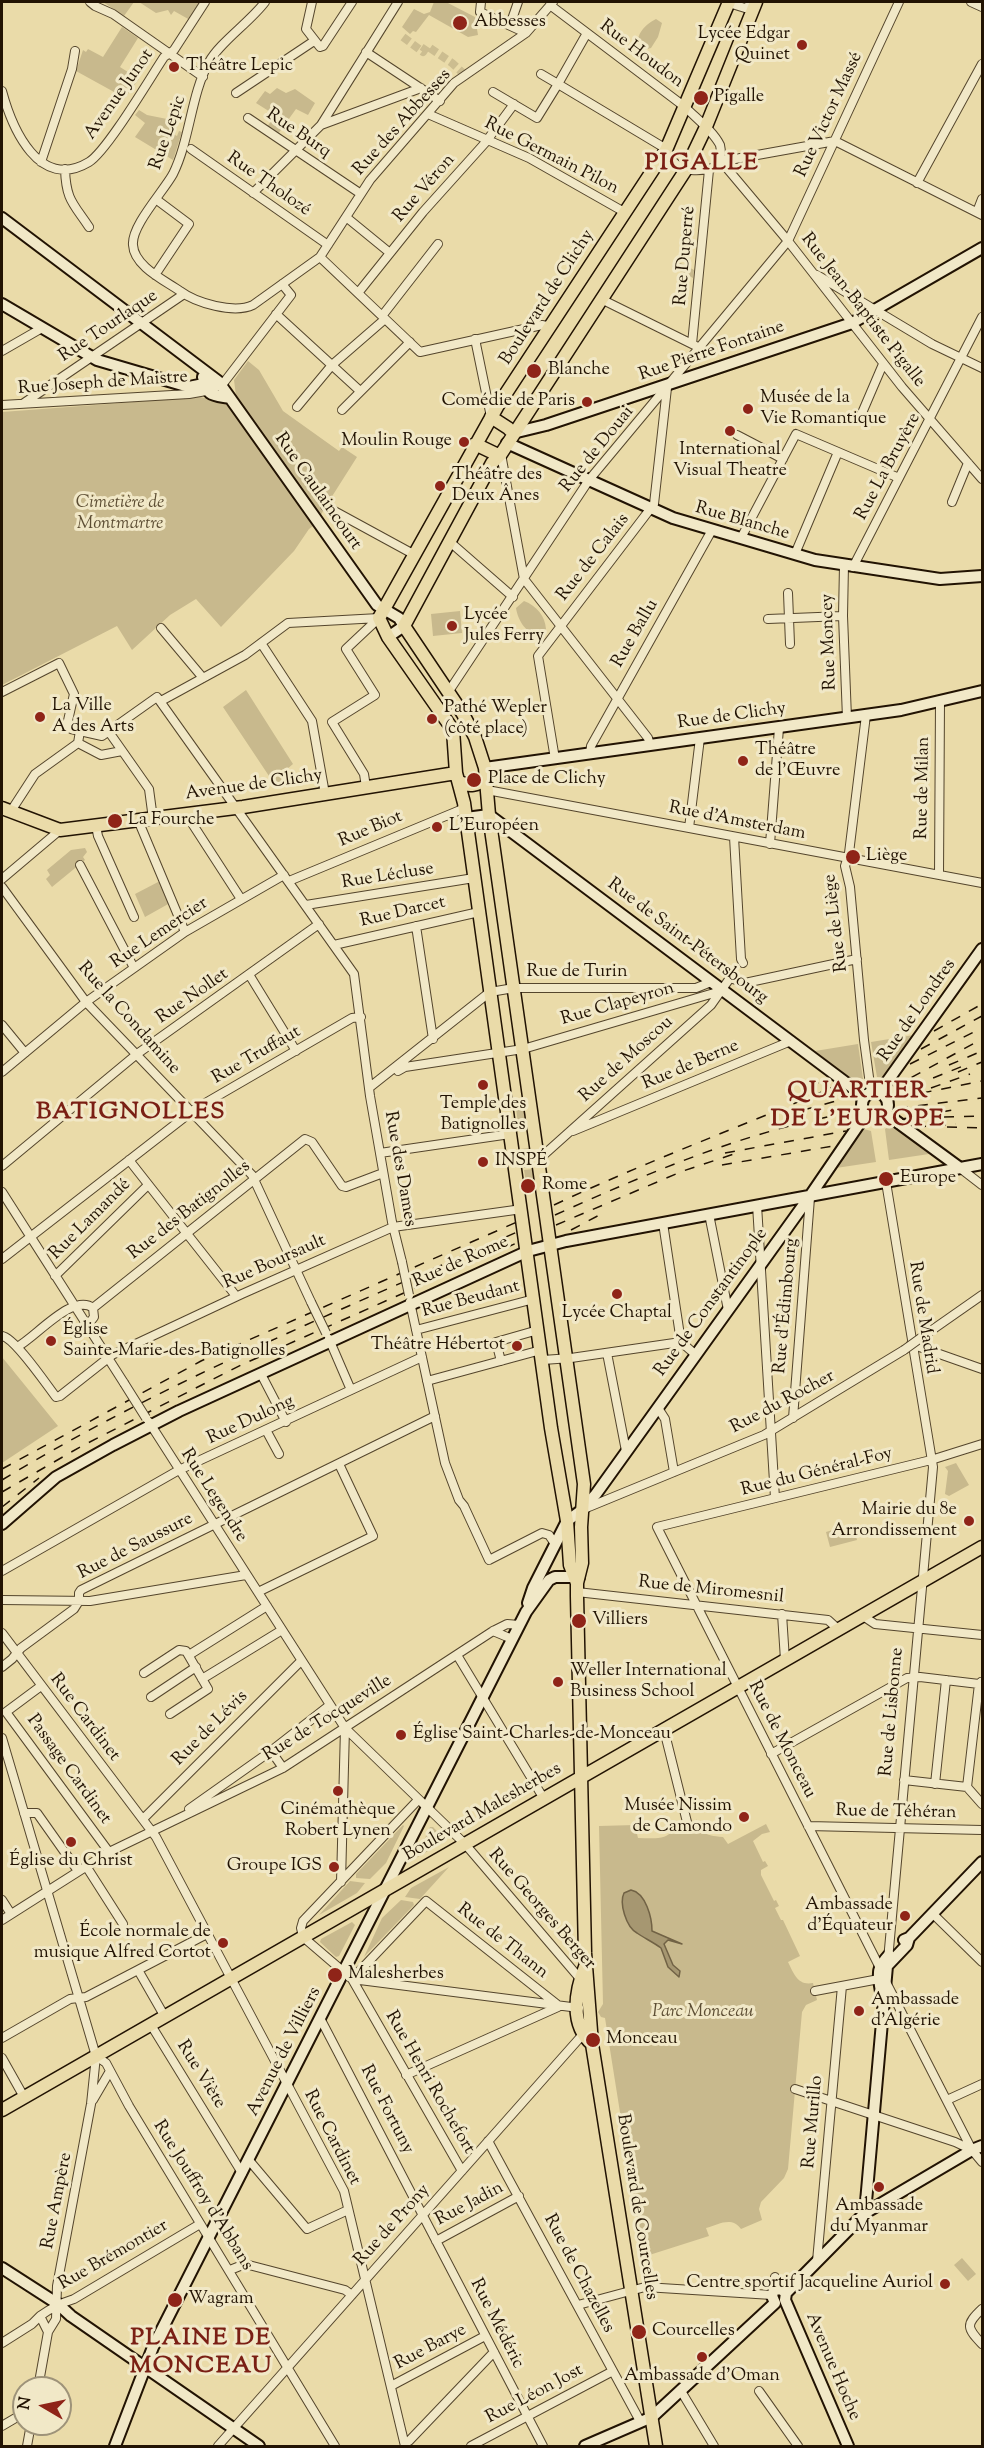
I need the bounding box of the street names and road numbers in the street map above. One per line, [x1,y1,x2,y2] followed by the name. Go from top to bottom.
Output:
[595,16,687,94] street label: Rue Houdon
[81,45,159,145] street label: Avenue Junot
[792,49,868,181] street label: Rue Victor Massé
[349,65,457,181] street label: Rue des Abbesses
[146,93,192,173] street label: Rue Lepic
[261,104,335,164] street label: Rue Burq
[480,114,622,200] street label: Rue Germain Pilon
[222,148,314,222] street label: Rue Tholozé
[389,150,461,228] street label: Rue Véron
[671,205,701,307] street label: Rue Duperré
[496,226,600,370] street label: Boulevard de Clichy
[795,230,929,392] street label: Rue Jean-Baptiste Pigalle
[55,286,163,368] street label: Rue Tourlaque
[636,317,788,387] street label: Rue Pierre Fontaine
[17,367,189,401] street label: Rue Joseph de Maistre
[557,402,639,498] street label: Rue de Douai
[852,410,926,524] street label: Rue La Bruyère
[269,429,365,555] street label: Rue Caulaincourt
[692,498,792,546] street label: Rue Blanche
[553,510,635,606] street label: Rue de Calais
[818,593,842,691] street label: Rue Moncey
[608,596,664,672] street label: Rue Ballu
[676,699,788,735] street label: Rue de Clichy
[912,736,936,840] street label: Rue de Milan
[184,766,324,806] street label: Avenue de Clichy
[667,798,807,846] street label: Rue d'Amsterdam
[336,807,406,853] street label: Rue Biot
[340,859,436,895] street label: Rue Lécluse
[820,873,854,973] street label: Rue de Liège
[602,875,772,1009] street label: Rue de Saint-Pétersbourg
[358,893,448,933] street label: Rue Darcet
[107,894,213,974] street label: Rue Lemercier
[875,955,961,1067] street label: Rue de Londres
[72,958,184,1080] street label: Rue la Condamine
[526,962,628,984] street label: Rue de Turin
[153,964,233,1030] street label: Rue Nollet
[559,978,677,1032] street label: Rue Clapeyron
[576,1012,678,1108] street label: Rue de Moscou
[209,1022,305,1090] street label: Rue Truffaut
[640,1036,742,1096] street label: Rue de Berne
[378,1110,420,1228] street label: Rue des Dames
[125,1157,255,1265] street label: Rue des Batignolles
[46,1175,136,1265] street label: Rue Lamandé
[651,1225,773,1381] street label: Rue de Constantinople
[220,1231,330,1295] street label: Rue Boursault
[410,1232,512,1294] street label: Rue de Rome
[770,1237,804,1375] street label: Rue d'Édimbourg
[902,1260,942,1376] street label: Rue de Madrid
[420,1277,522,1323] street label: Rue Beudant
[727,1366,839,1440] street label: Rue du Rocher
[204,1391,298,1451] street label: Rue Dulong
[739,1444,895,1502] street label: Rue du Général-Foy
[175,1445,251,1547] street label: Rue Legendre
[75,1509,197,1585] street label: Rue de Saussure
[637,1573,785,1609] street label: Rue de Miromesnil
[877,1647,909,1777] street label: Rue de Lisbonne
[44,1670,124,1766] street label: Rue Cardinet
[260,1671,396,1767] street label: Rue de Tocqueville
[742,1678,820,1802] street label: Rue de Monceau
[169,1687,253,1771] street label: Rue de Lévis
[21,1711,115,1829] street label: Passage Cardinet
[400,1759,566,1867] street label: Boulevard Malesherbes
[835,1801,957,1825] street label: Rue de Téhéran
[483,1845,599,1975] street label: Rue Georges Berger
[452,1900,552,1984] street label: Rue de Thann
[243,1984,327,2120] street label: Avenue de Villiers
[379,2008,479,2158] street label: Rue Henri Rochefort
[171,2037,229,2113] street label: Rue Viète
[354,2062,418,2158] street label: Rue Fortuny
[799,2075,829,2169] street label: Rue Murillo
[298,2087,364,2189] street label: Rue Cardinet
[611,2113,661,2301] street label: Boulevard de Courcelles
[147,2117,257,2275] street label: Rue Jouffroy d'Abbans
[38,2151,78,2251] street label: Rue Ampère
[432,2178,508,2232] street label: Rue Jadin
[351,2181,435,2271] street label: Rue de Prony
[538,2211,618,2337] street label: Rue de Chazelles
[55,2216,173,2296] street label: Rue Brémontier
[464,2275,528,2373] street label: Rue Médéric
[800,2310,864,2424] street label: Avenue Hoche
[391,2320,471,2376] street label: Rue Barye
[483,2360,587,2430] street label: Rue Léon Jost

